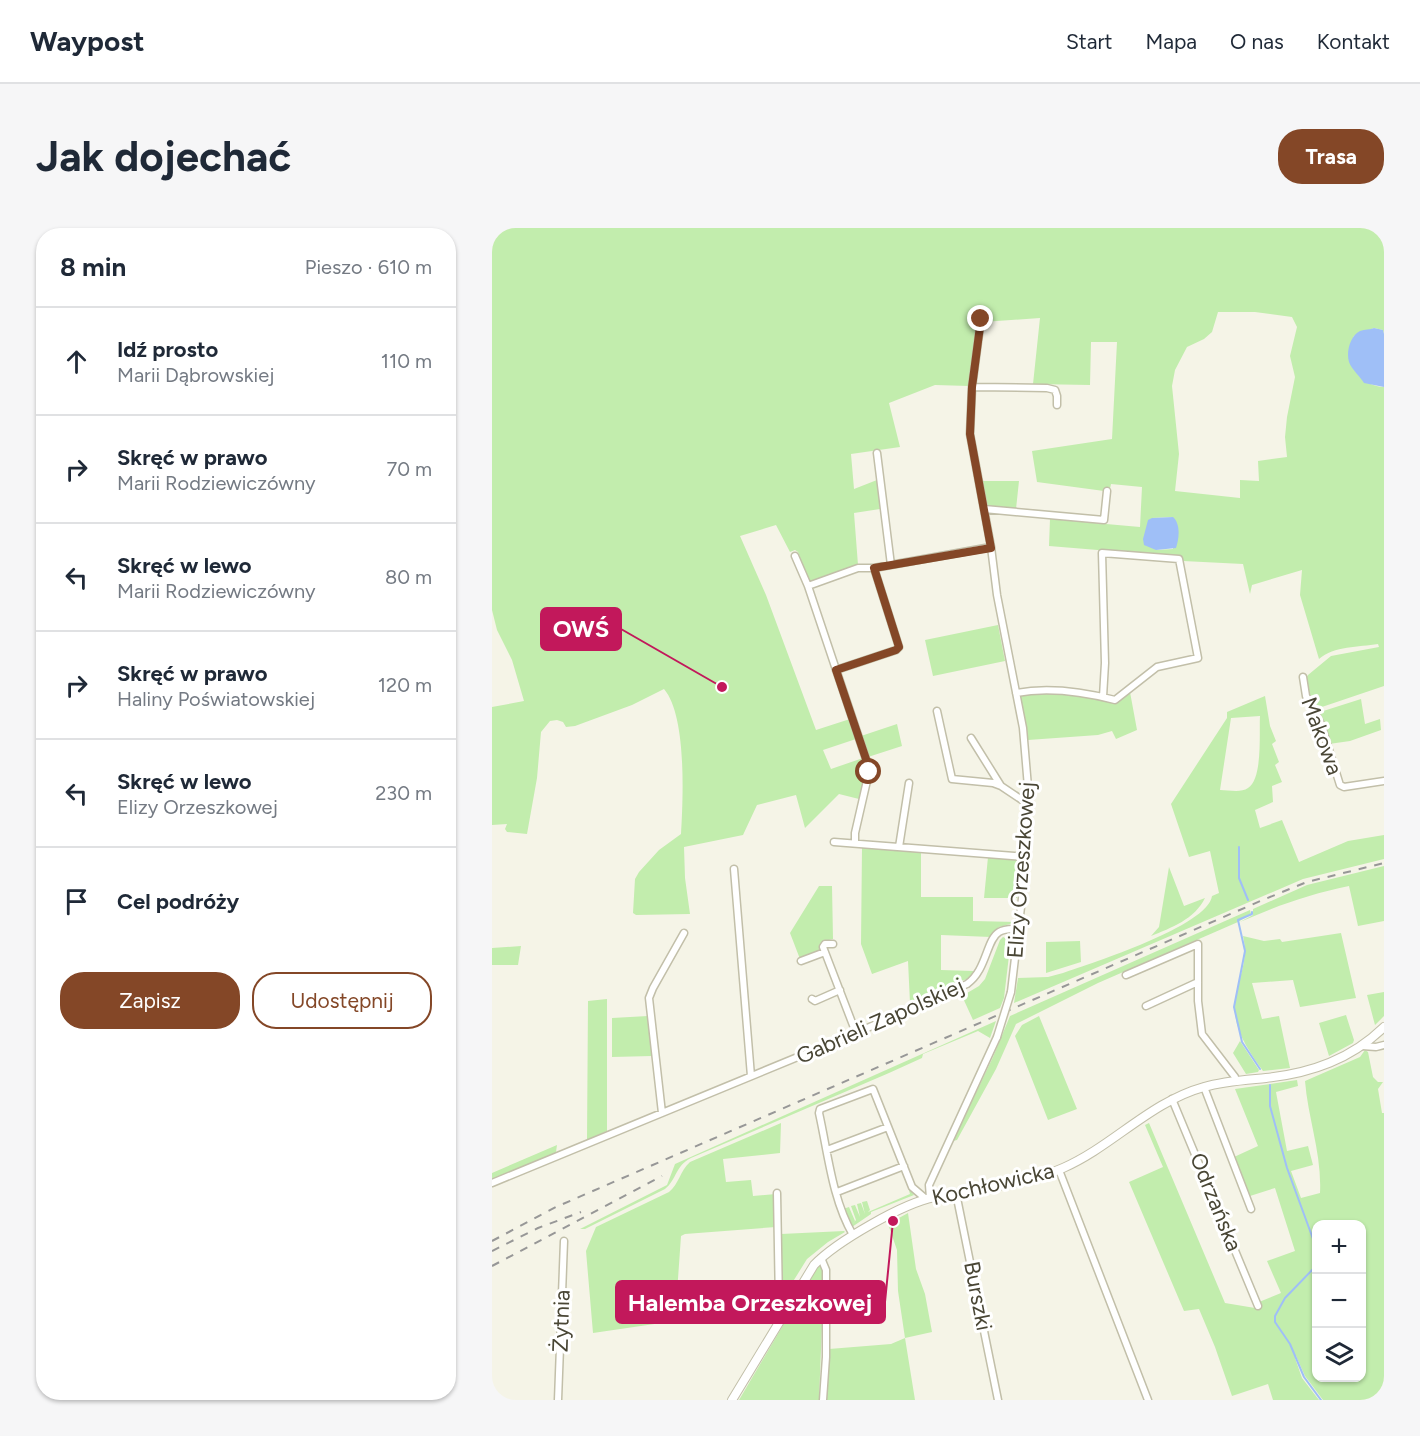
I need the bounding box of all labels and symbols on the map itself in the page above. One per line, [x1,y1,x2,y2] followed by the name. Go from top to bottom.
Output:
[967,305,993,331] route end
[541,608,621,650] callout: OWŚ
[553,614,609,643] text: OWŚ
[1295,693,1349,779] street label: Makowa
[855,758,881,784] route start
[1001,781,1041,959] street label: Elizy Orzeszkowej
[792,972,968,1070] street label: Gabrieli Zapolskiej
[1184,1149,1248,1255] street label: Odrzańska
[929,1157,1057,1211] street label: Kochłowicka
[958,1259,998,1333] street label: Burszki
[616,1281,885,1323] callout: Halemba Orzeszkowej
[628,1288,872,1317] text: Halemba Orzeszkowej
[546,1289,576,1353] street label: Żytnia

